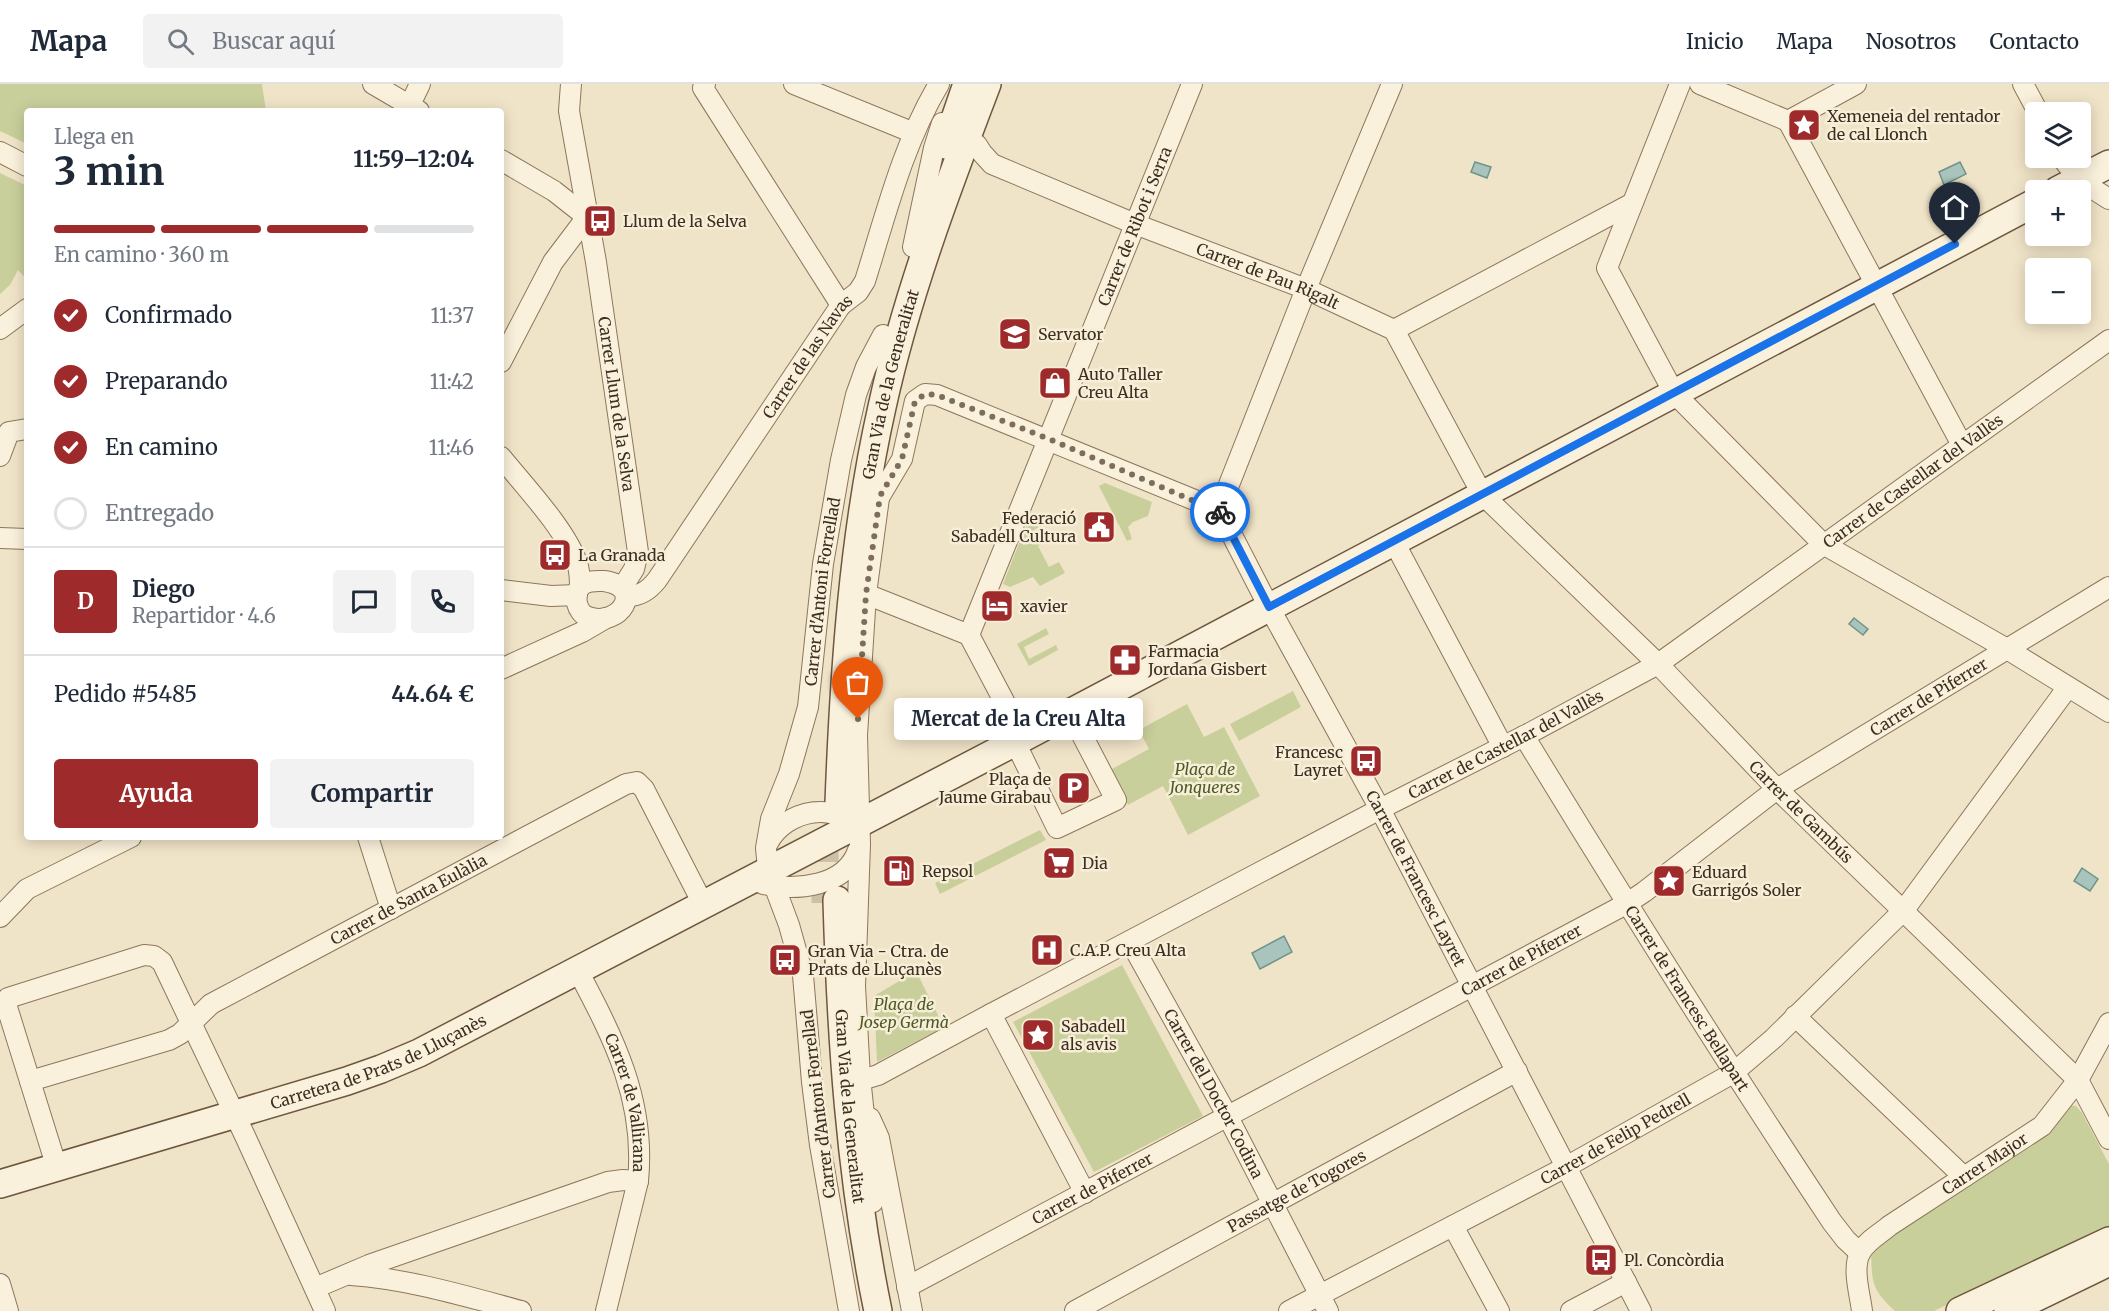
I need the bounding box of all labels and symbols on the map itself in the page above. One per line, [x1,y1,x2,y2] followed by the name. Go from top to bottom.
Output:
[1827,106,2001,144] place label: Xemeneia del rentador de cal Llonch
[1786,107,1822,143] place icon: Xemeneia del rentador de cal Llonch
[1093,143,1176,309] street label: Carrer de Ribot i Serra
[1929,182,1980,244] pin
[582,203,618,239] bus stop icon: Llum de la Selva
[623,211,747,231] place label: Llum de la Selva
[1194,238,1343,314] street label: Carrer de Pau Rigalt
[858,286,923,481] street label: Gran Via de la Generalitat
[758,290,856,422] street label: Carrer de las Navas
[594,315,639,493] street label: Carrer Llum de la Selva
[997,316,1033,352] school or university icon: Servator
[1038,324,1103,344] place label: Servator
[1077,364,1163,402] place label: Auto Taller Creu Alta
[1037,365,1073,401] shop icon: Auto Taller Creu Alta
[1819,409,2007,552] street label: Carrer de Castellar del Vallès
[1190,482,1250,542] courier
[800,495,844,687] street label: Carrer d'Antoni Forrellad
[951,508,1076,546] place label: Federació Sabadell Cultura
[1081,509,1117,545] public building icon: Federació Sabadell Cultura
[537,537,573,573] bus stop icon: La Granada
[578,545,666,565] place label: La Granada
[979,588,1015,624] hotel icon: xavier
[1020,596,1068,616] place label: xavier
[1147,641,1268,679] place label: Farmacia Jordana Gisbert
[1107,642,1143,678] pharmacy icon: Farmacia Jordana Gisbert
[1866,653,1991,740] street label: Carrer de Piferrer
[832,657,883,719] pin
[1405,685,1607,803] street label: Carrer de Castellar del Vallès
[894,698,1143,740] callout: Mercat de la Creu Alta
[1275,742,1344,780] place label: Francesc Layret
[1348,743,1384,779] bus stop icon: Francesc Layret
[1745,756,1857,867] street label: Carrer de Gambús
[1168,759,1241,797] park label: Plaça de Jonqueres
[938,769,1051,807] place label: Plaça de Jaume Girabau
[1056,770,1092,806] parking icon: Plaça de Jaume Girabau
[1362,787,1470,970] street label: Carrer de Francesc Layret
[1041,845,1077,881] supermarket icon: Dia
[327,849,491,949] street label: Carrer de Santa Eulàlia
[881,853,917,889] fuel station icon: Repsol
[1082,853,1108,873] place label: Dia
[922,861,973,881] place label: Repsol
[1692,862,1802,900] place label: Eduard Garrigós Soler
[1651,863,1687,899] place icon: Eduard Garrigós Soler
[1621,902,1754,1096] street label: Carrer de Francesc Bellapart
[1458,920,1585,1000] street label: Carrer de Piferrer
[1029,932,1065,968] hospital icon: C.A.P. Creu Alta
[1070,940,1186,960] place label: C.A.P. Creu Alta
[808,941,949,979] place label: Gran Via - Ctra. de Prats de Lluçanès
[767,942,803,978] bus stop icon: Gran Via - Ctra. de Prats de Lluçanès
[857,994,949,1032] park label: Plaça de Josep Germà
[1160,1005,1268,1182] street label: Carrer del Doctor Codina
[796,1008,839,1199] street label: Carrer d'Antoni Forrellad
[831,1009,870,1206] street label: Gran Via de la Generalitat
[268,1010,490,1113] street label: Carretera de Prats de Lluçanès
[1061,1016,1126,1054] place label: Sabadell als avis
[1020,1017,1056,1053] place icon: Sabadell als avis
[600,1030,649,1173] street label: Carrer de Vallirana
[1537,1089,1694,1189] street label: Carrer de Felip Pedrell
[1938,1128,2031,1199] street label: Carrer Major
[1224,1145,1369,1236] street label: Passatge de Togores
[1029,1148,1156,1229] street label: Carrer de Piferrer
[1583,1242,1619,1278] bus stop icon: Pl. Concòrdia
[1624,1250,1725,1270] place label: Pl. Concòrdia

